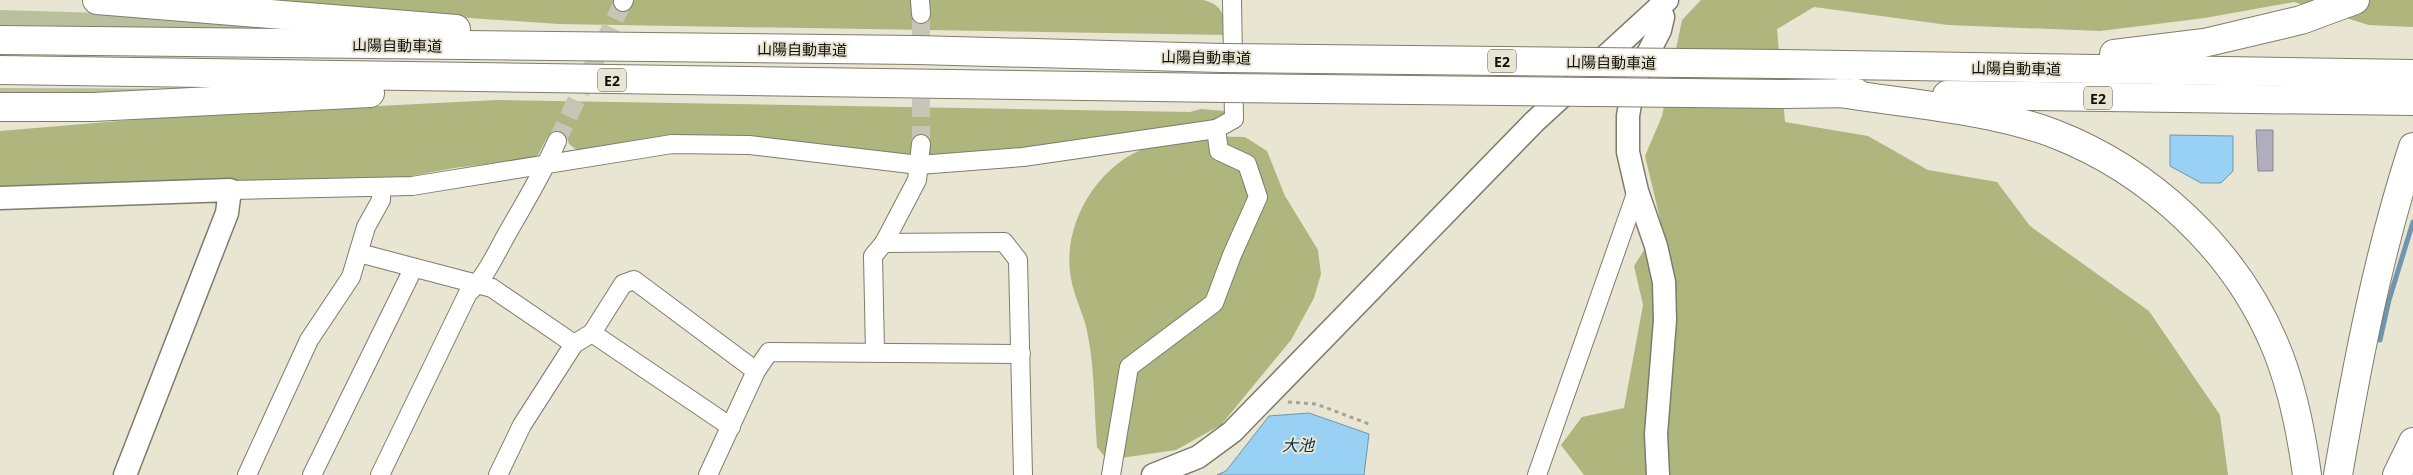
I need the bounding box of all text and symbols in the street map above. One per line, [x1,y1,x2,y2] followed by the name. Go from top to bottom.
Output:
[352,34,442,56] street label: 山陽自動車道
[757,38,847,60] street label: 山陽自動車道
[1161,46,1251,68] street label: 山陽自動車道
[1488,49,1516,72] road number: E2
[1566,51,1656,73] street label: 山陽自動車道
[1971,57,2061,79] street label: 山陽自動車道
[598,68,626,92] road number: E2
[2084,86,2112,110] road number: E2
[1282,434,1316,456] water label: 大池

